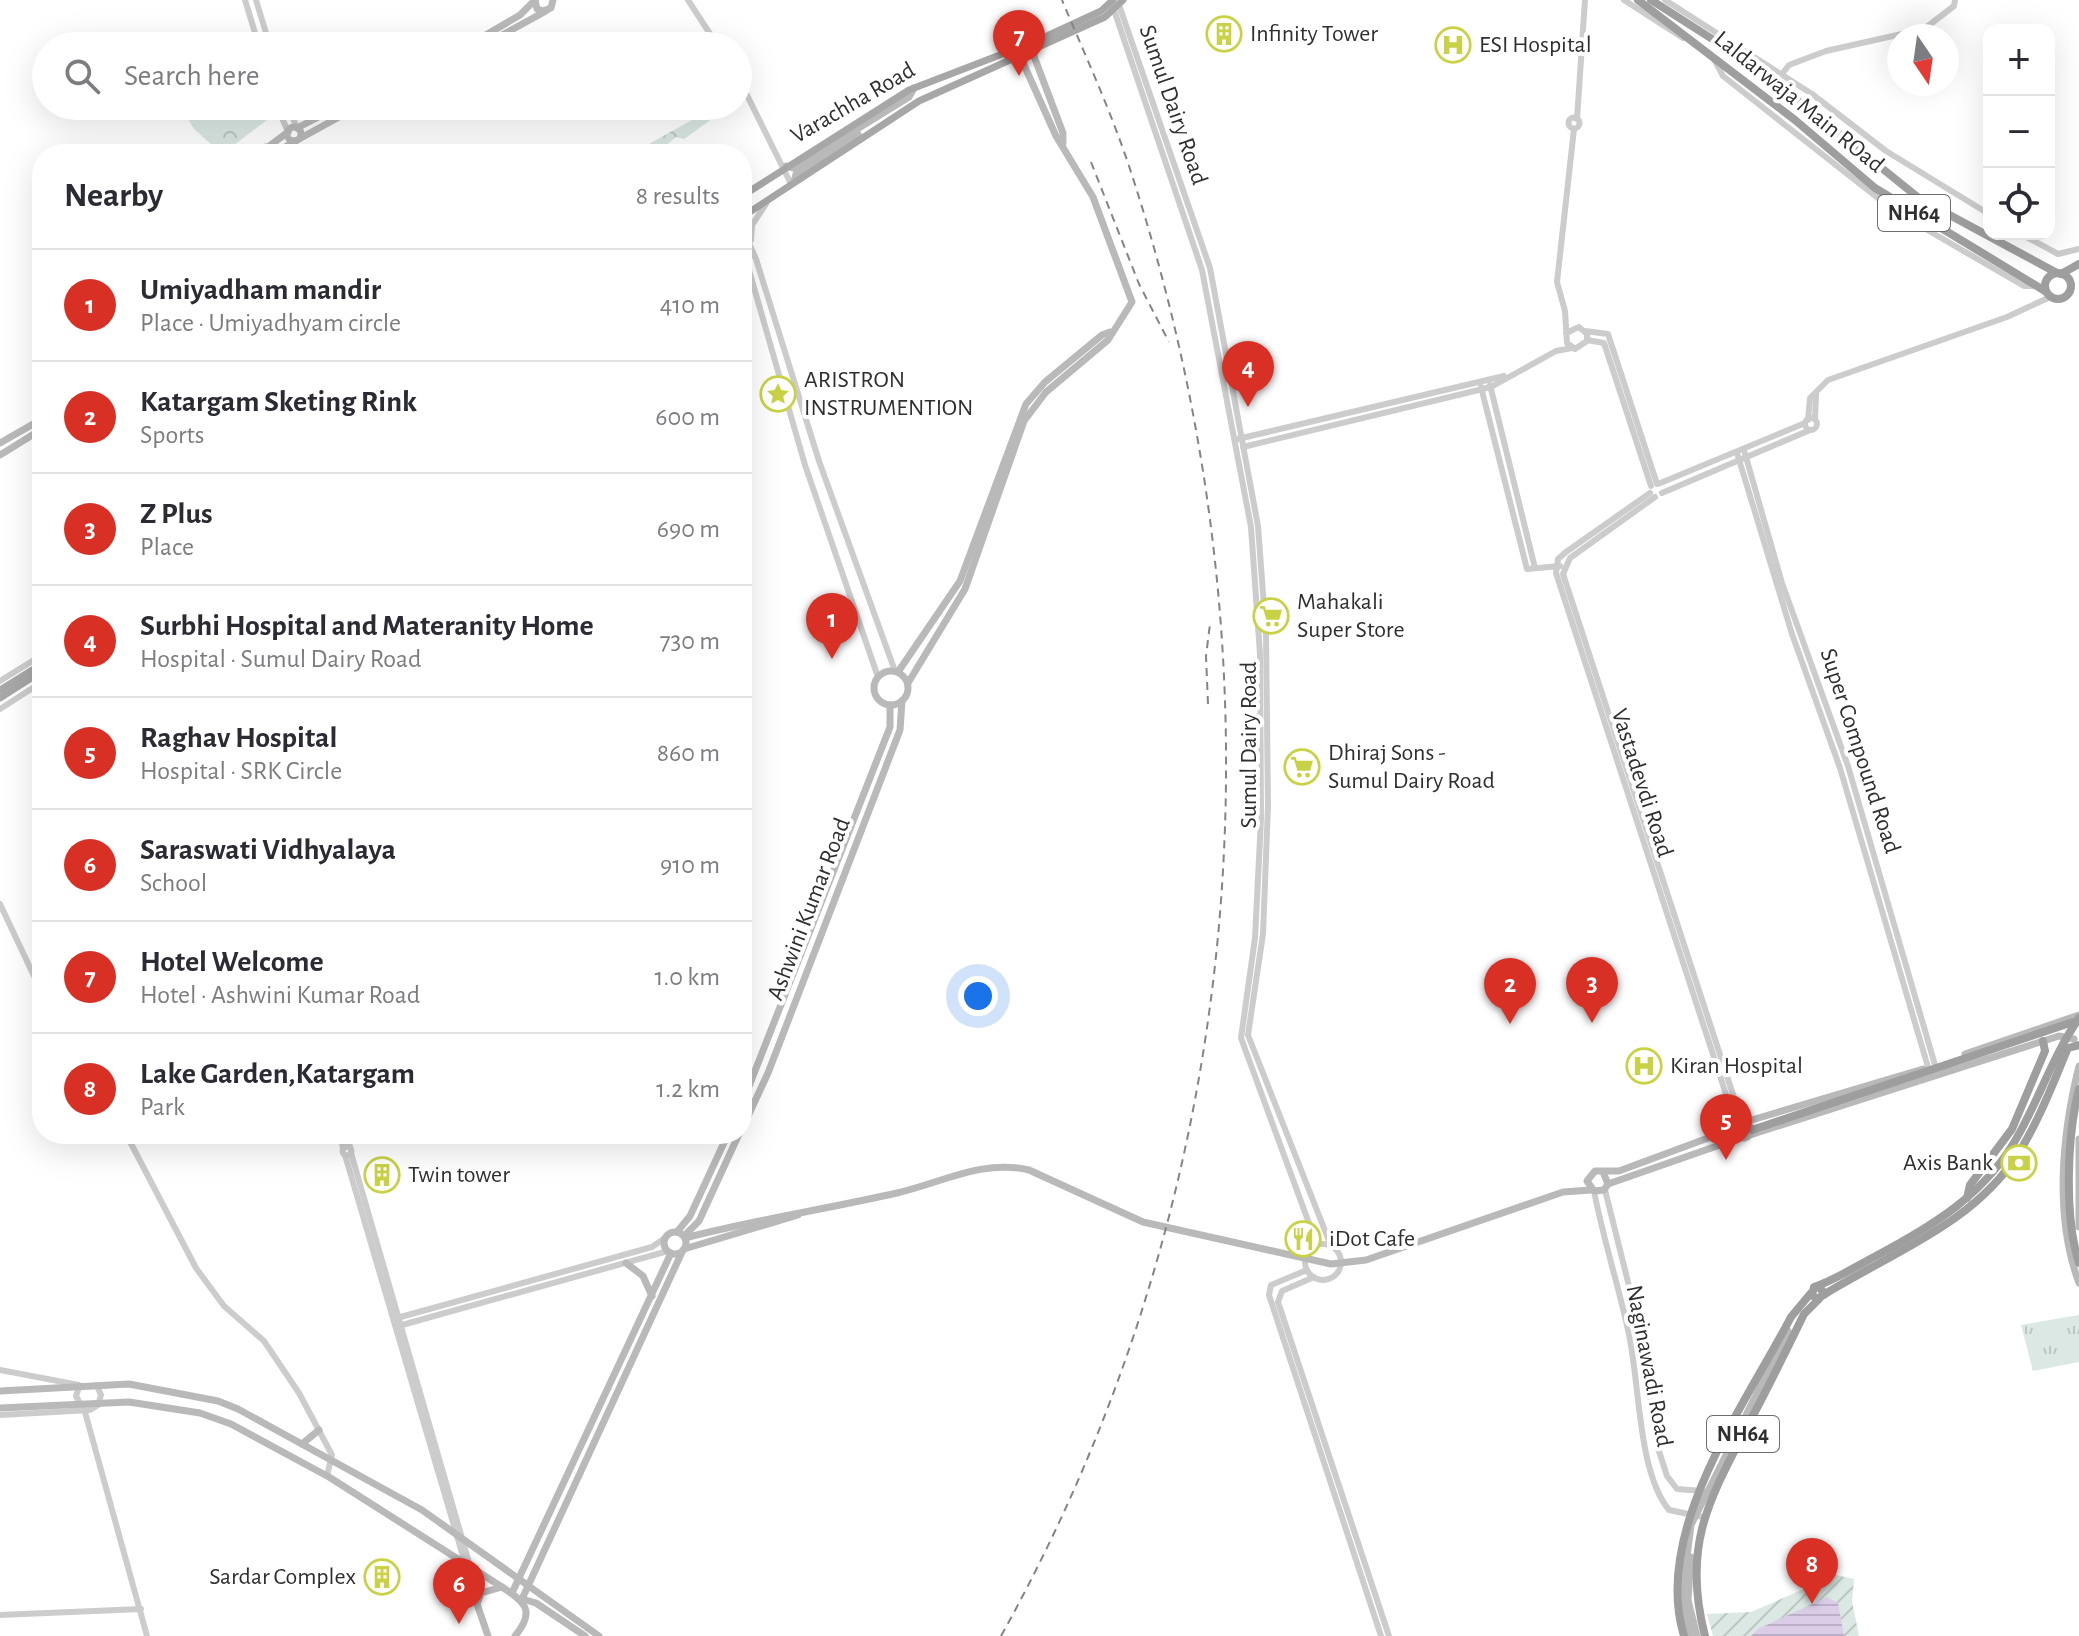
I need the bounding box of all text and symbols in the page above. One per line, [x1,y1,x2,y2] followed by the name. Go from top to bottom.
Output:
[993,10,1045,76] pin: 7
[1205,15,1243,53] building icon: Infinity Tower
[1134,22,1212,188] street label: Sumul Dairy Road
[1250,22,1378,46] place label: Infinity Tower
[1887,24,1959,96] north arrow
[1983,24,2055,240] map controls
[1983,24,2055,96] button: +
[1434,26,1472,64] hospital icon: ESI Hospital
[1710,26,1888,178] street label: Laldarwaja Main ROad
[32,32,752,120] search box
[1479,33,1592,57] place label: ESI Hospital
[60,54,104,98] icon: search
[787,58,919,148] street label: Varachha Road
[124,61,260,91] text: Search here
[1983,96,2055,168] button: −
[1983,168,2055,240] button: locate
[64,179,163,213] text: Nearby
[636,183,720,209] text: 8 results
[1878,195,1950,231] road number: NH64
[140,275,381,305] text: Umiyadham mandir
[85,292,95,318] text: 1
[660,292,720,318] text: 410 m
[140,310,401,336] text: Place · Umiyadhyam circle
[1222,341,1274,407] pin: 4
[804,368,973,420] place label: ARISTRON INSTRUMENTION
[759,375,797,413] place icon: ARISTRON INSTRUMENTION
[140,387,417,417] text: Katargam Sketing Rink
[84,404,96,430] text: 2
[655,404,720,430] text: 600 m
[140,422,204,448] text: Sports
[140,499,213,529] text: Z Plus
[84,516,96,542] text: 3
[657,516,720,542] text: 690 m
[140,534,194,560] text: Place
[1297,590,1405,642] place label: Mahakali Super Store
[806,593,858,659] pin: 1
[1252,597,1290,635] supermarket icon: Mahakali Super Store
[140,611,594,641] text: Surbhi Hospital and Materanity Home
[83,628,97,654] text: 4
[660,628,720,654] text: 730 m
[140,646,421,672] text: Hospital · Sumul Dairy Road
[1816,646,1904,856] street label: Super Compound Road
[1237,661,1261,829] street label: Sumul Dairy Road
[1607,706,1677,860] street label: Vastadevdi Road
[140,723,337,753] text: Raghav Hospital
[84,740,96,766] text: 5
[657,740,720,766] text: 860 m
[1328,741,1495,793] place label: Dhiraj Sons - Sumul Dairy Road
[1283,748,1321,786] supermarket icon: Dhiraj Sons - Sumul Dairy Road
[140,758,342,784] text: Hospital · SRK Circle
[763,815,855,1003] street label: Ashwini Kumar Road
[140,835,396,865] text: Saraswati Vidhyalaya
[84,852,96,878] text: 6
[660,852,720,878] text: 910 m
[140,870,207,896] text: School
[140,947,324,977] text: Hotel Welcome
[1566,957,1618,1023] pin: 3
[1484,958,1536,1024] pin: 2
[84,964,96,990] text: 7
[654,964,720,990] text: 1.0 km
[958,976,998,1016] your location
[140,982,420,1008] text: Hotel · Ashwini Kumar Road
[1625,1047,1663,1085] hospital icon: Kiran Hospital
[1670,1054,1803,1078] place label: Kiran Hospital
[140,1059,415,1089] text: Lake Garden,Katargam
[84,1076,96,1102] text: 8
[656,1076,720,1102] text: 1.2 km
[140,1094,185,1120] text: Park
[1700,1094,1752,1160] pin: 5
[2000,1144,2038,1182] bank icon: Axis Bank
[1903,1151,1993,1175] place label: Axis Bank
[363,1156,401,1194] building icon: Twin tower
[408,1163,510,1187] place label: Twin tower
[1284,1220,1322,1258] restaurant icon: iDot Cafe
[1329,1227,1415,1251] place label: iDot Cafe
[1622,1283,1676,1449] street label: Naginawadi Road
[1707,1416,1779,1452] road number: NH64
[1786,1538,1838,1604] pin: 8
[363,1558,401,1596] building icon: Sardar Complex
[433,1558,485,1624] pin: 6
[209,1565,357,1589] place label: Sardar Complex

